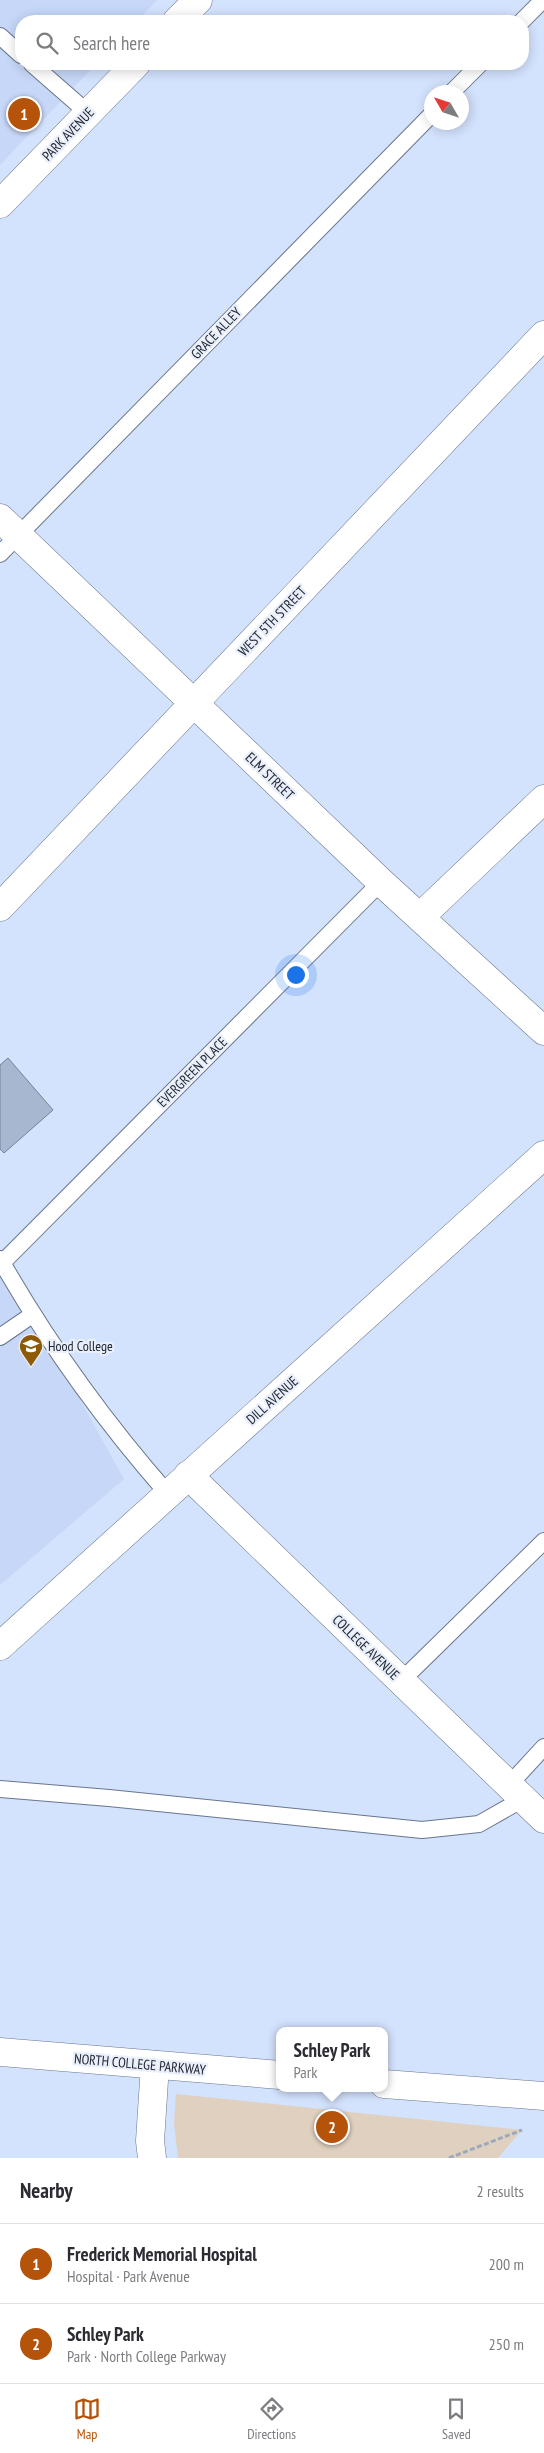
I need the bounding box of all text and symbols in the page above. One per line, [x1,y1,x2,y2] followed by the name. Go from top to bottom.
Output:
[15,15,529,70] search box
[33,29,61,57] icon: search
[73,31,150,55] text: Search here
[424,85,469,130] north arrow
[8,95,40,133] pin: 1
[38,103,98,165] street label: PARK AVENUE
[187,303,246,363] street label: GRACE ALLEY
[234,582,310,660] street label: WEST 5TH STREET
[242,748,299,804] street label: ELM STREET
[283,962,309,988] your location
[153,1033,231,1111] street label: EVERGREEN PLACE
[18,1333,44,1367] school or university icon: Hood College
[48,1337,113,1355] place label: Hood College
[242,1372,302,1428] street label: DILL AVENUE
[329,1611,403,1683] street label: COLLEGE AVENUE
[276,2027,388,2092] popup
[294,2038,370,2062] text: Schley Park
[73,2049,207,2079] street label: NORTH COLLEGE PARKWAY
[294,2062,317,2082] text: Park
[316,2108,348,2146] pin: 2
[20,2177,73,2204] text: Nearby
[477,2181,524,2201] text: 2 results
[67,2242,257,2266] text: Frederick Memorial Hospital
[32,2254,40,2274] text: 1
[489,2254,524,2274] text: 200 m
[67,2266,190,2286] text: Hospital · Park Avenue
[67,2322,144,2346] text: Schley Park
[32,2334,40,2354] text: 2
[489,2334,524,2354] text: 250 m
[67,2346,226,2366] text: Park · North College Parkway
[73,2395,101,2443] tab: Map
[247,2395,296,2443] tab: Directions
[442,2395,471,2443] tab: Saved

